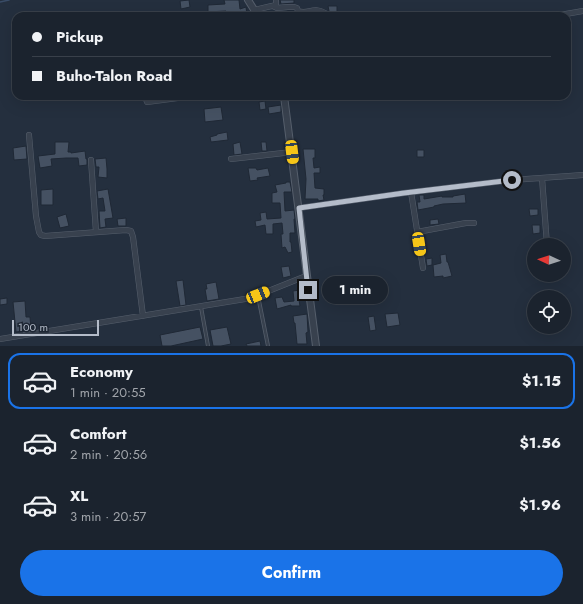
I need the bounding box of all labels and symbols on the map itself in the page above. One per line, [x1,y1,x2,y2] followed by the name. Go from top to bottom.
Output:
[285,139,299,165] car
[503,171,521,189] route start
[411,231,427,257] car
[527,238,571,282] north arrow
[322,276,388,304] callout: 1 min
[299,281,317,299] route end
[245,285,271,305] car
[12,318,99,337] scale bar

